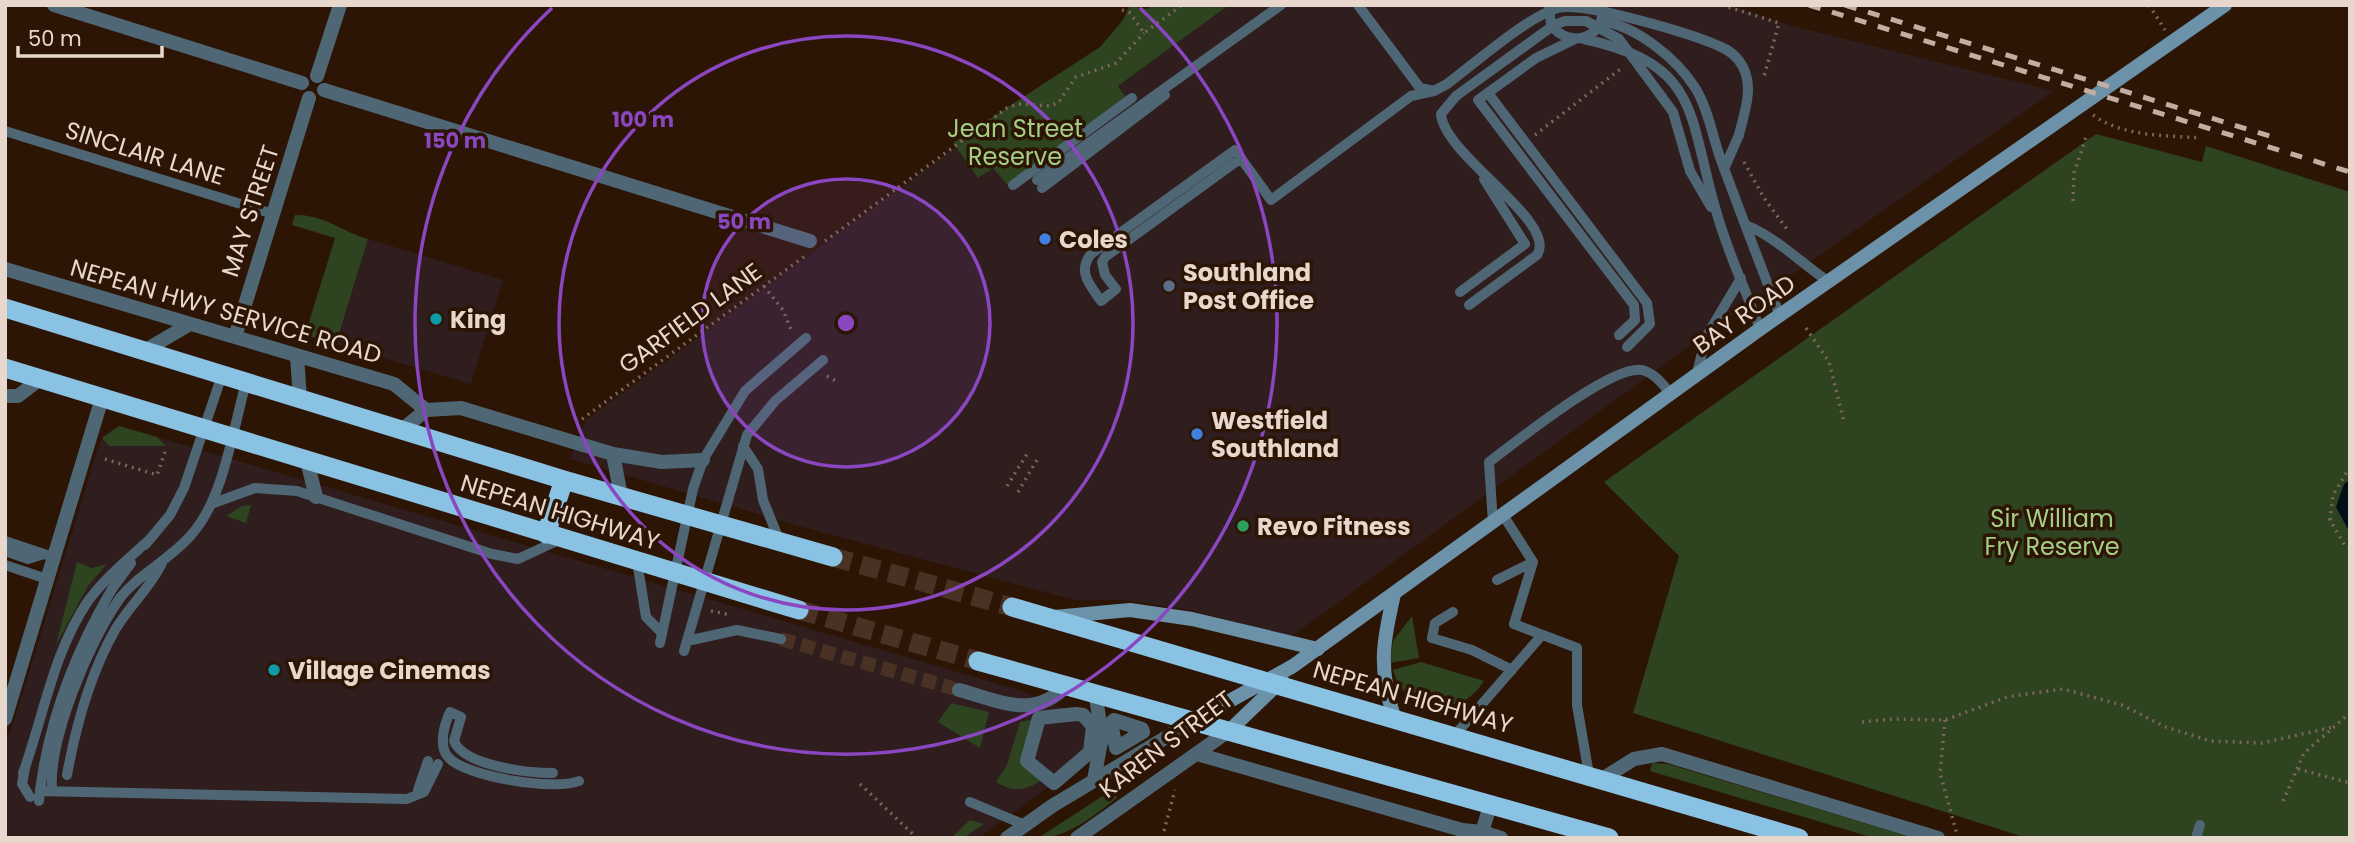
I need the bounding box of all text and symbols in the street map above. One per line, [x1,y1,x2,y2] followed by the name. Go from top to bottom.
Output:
[18,14,161,58] scale bar
[28,24,82,53] text: 50 m
[612,105,674,134] text: 100 m
[947,112,1083,173] park label: Jean Street Reserve
[61,113,229,193] street label: SINCLAIR LANE
[424,126,486,155] text: 150 m
[213,141,287,281] street label: MAY STREET
[717,207,771,236] text: 50 m
[1059,223,1128,256] place label: Coles
[1037,231,1053,247] marker: Coles
[67,251,385,371] street label: NEPEAN HWY SERVICE ROAD
[612,255,768,381] street label: GARFIELD LANE
[1183,256,1314,317] place label: Southland Post Office
[1686,267,1802,361] street label: BAY ROAD
[1161,278,1177,294] marker: Southland Post Office
[450,303,506,336] place label: King
[428,311,444,327] marker: King
[834,311,858,335] centre of rings
[1211,404,1339,465] place label: Westfield Southland
[1189,426,1205,442] marker: Westfield Southland
[457,466,663,558] street label: NEPEAN HIGHWAY
[1984,502,2120,563] park label: Sir William Fry Reserve
[1257,510,1411,543] place label: Revo Fitness
[1235,518,1251,534] marker: Revo Fitness
[1309,653,1517,741] street label: NEPEAN HIGHWAY
[288,654,491,687] place label: Village Cinemas
[266,662,282,678] marker: Village Cinemas
[1092,683,1240,805] street label: KAREN STREET

